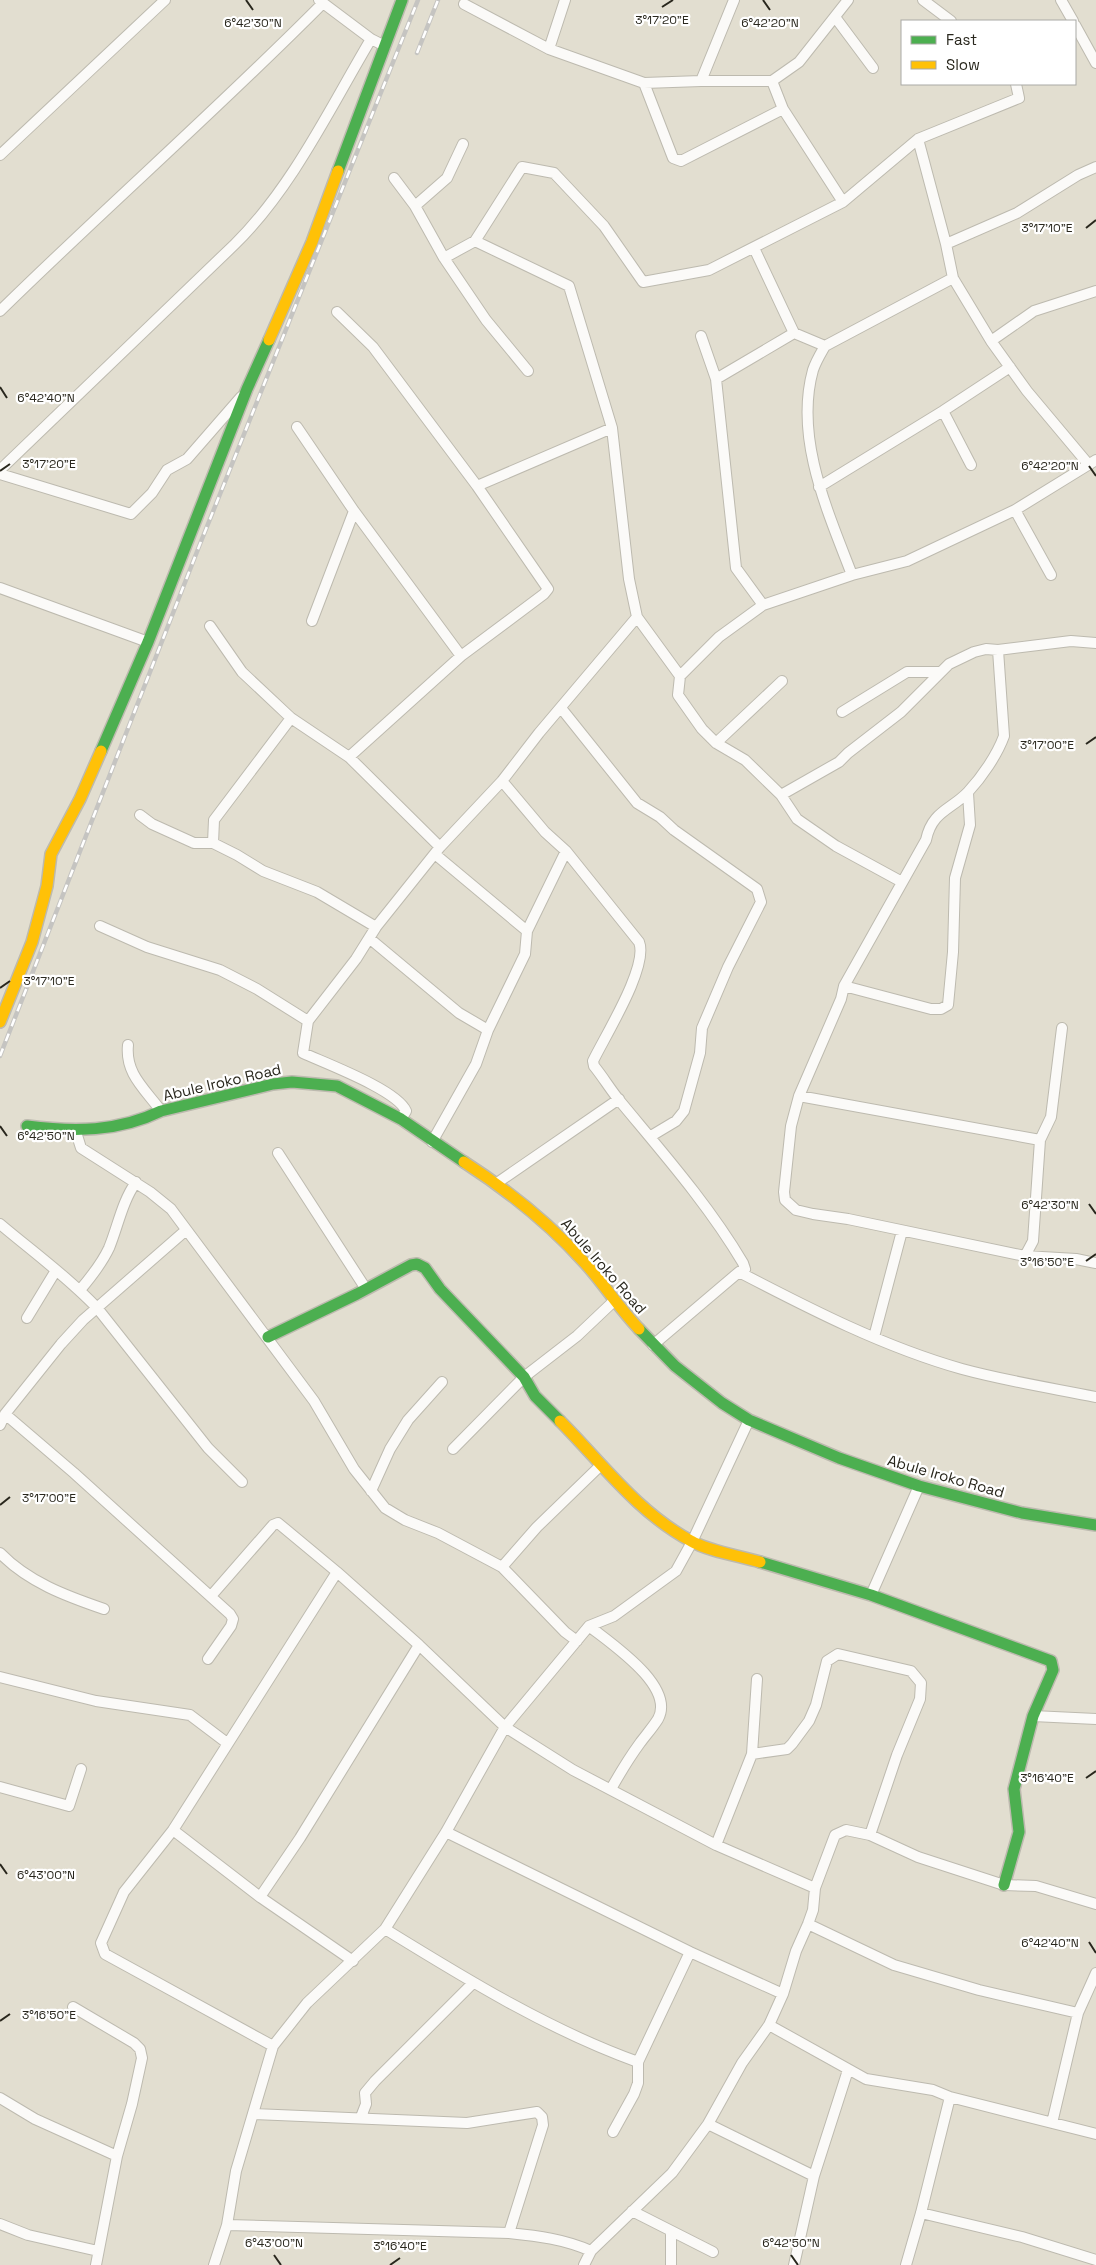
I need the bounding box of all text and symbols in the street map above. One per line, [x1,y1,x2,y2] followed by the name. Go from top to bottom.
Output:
[635,12,689,28] text: 3°17'20"E
[224,15,282,31] text: 6°42'30"N
[741,15,799,31] text: 6°42'20"N
[901,20,1076,85] legend
[946,30,977,49] text: Fast
[946,55,980,74] text: Slow
[1021,220,1073,236] text: 3°17'10"E
[17,390,75,406] text: 6°42'40"N
[22,456,76,472] text: 3°17'20"E
[1021,458,1079,474] text: 6°42'20"N
[1020,737,1074,753] text: 3°17'00"E
[23,973,75,989] text: 3°17'10"E
[161,1059,283,1105] street label: Abule Iroko Road
[17,1128,75,1144] text: 6°42'50"N
[1021,1197,1079,1213] text: 6°42'30"N
[557,1214,651,1318] street label: Abule Iroko Road
[1020,1254,1074,1270] text: 3°16'50"E
[885,1450,1007,1502] street label: Abule Iroko Road
[22,1490,76,1506] text: 3°17'00"E
[1020,1770,1074,1786] text: 3°16'40"E
[17,1867,75,1883] text: 6°43'00"N
[1021,1935,1079,1951] text: 6°42'40"N
[22,2007,76,2023] text: 3°16'50"E
[245,2235,303,2251] text: 6°43'00"N
[762,2235,820,2251] text: 6°42'50"N
[373,2238,427,2254] text: 3°16'40"E

